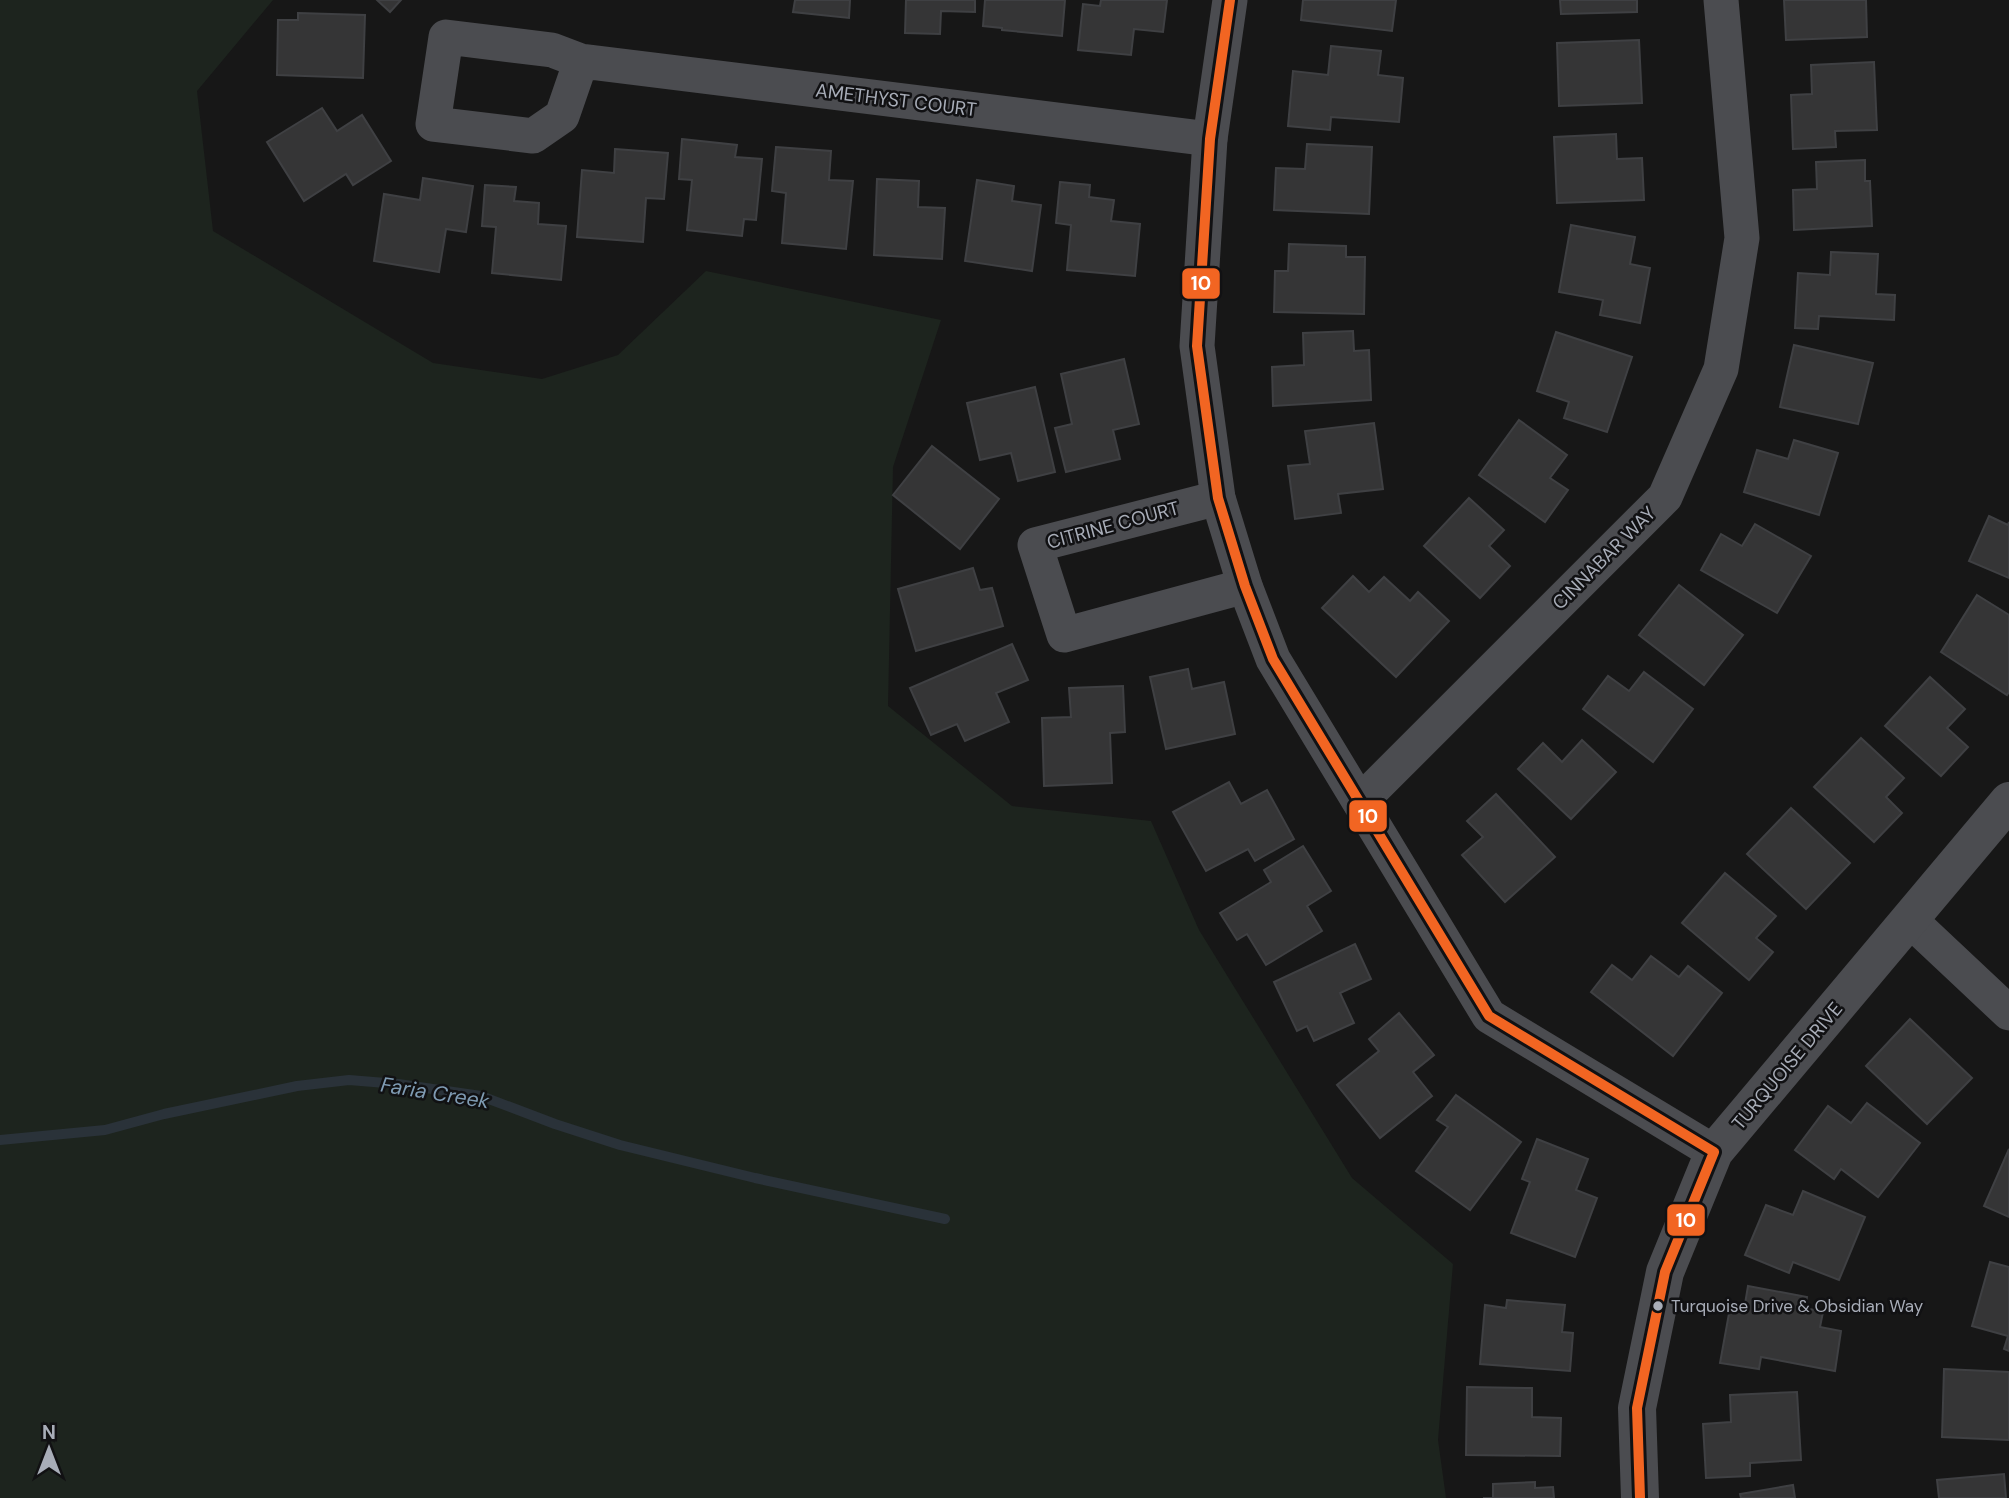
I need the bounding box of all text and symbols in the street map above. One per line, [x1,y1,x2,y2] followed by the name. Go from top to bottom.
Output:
[814,78,978,122] street label: AMETHYST COURT
[1181,267,1221,300] line badge: 10
[1191,271,1211,296] text: 10
[1044,495,1182,555] street label: CITRINE COURT
[1547,501,1661,615] street label: CINNABAR WAY
[1348,799,1388,833] line badge: 10
[1358,804,1378,829] text: 10
[1726,997,1848,1135] street label: TURQUOISE DRIVE
[379,1071,492,1115] water label: Faria Creek
[1666,1203,1706,1237] line badge: 10
[1676,1208,1696,1233] text: 10
[1671,1295,1924,1317] place label: Turquoise Drive & Obsidian Way
[1651,1299,1665,1313] marker: Turquoise Drive & Obsidian Way
[14,1414,84,1484] north arrow
[42,1420,56,1445] text: N

